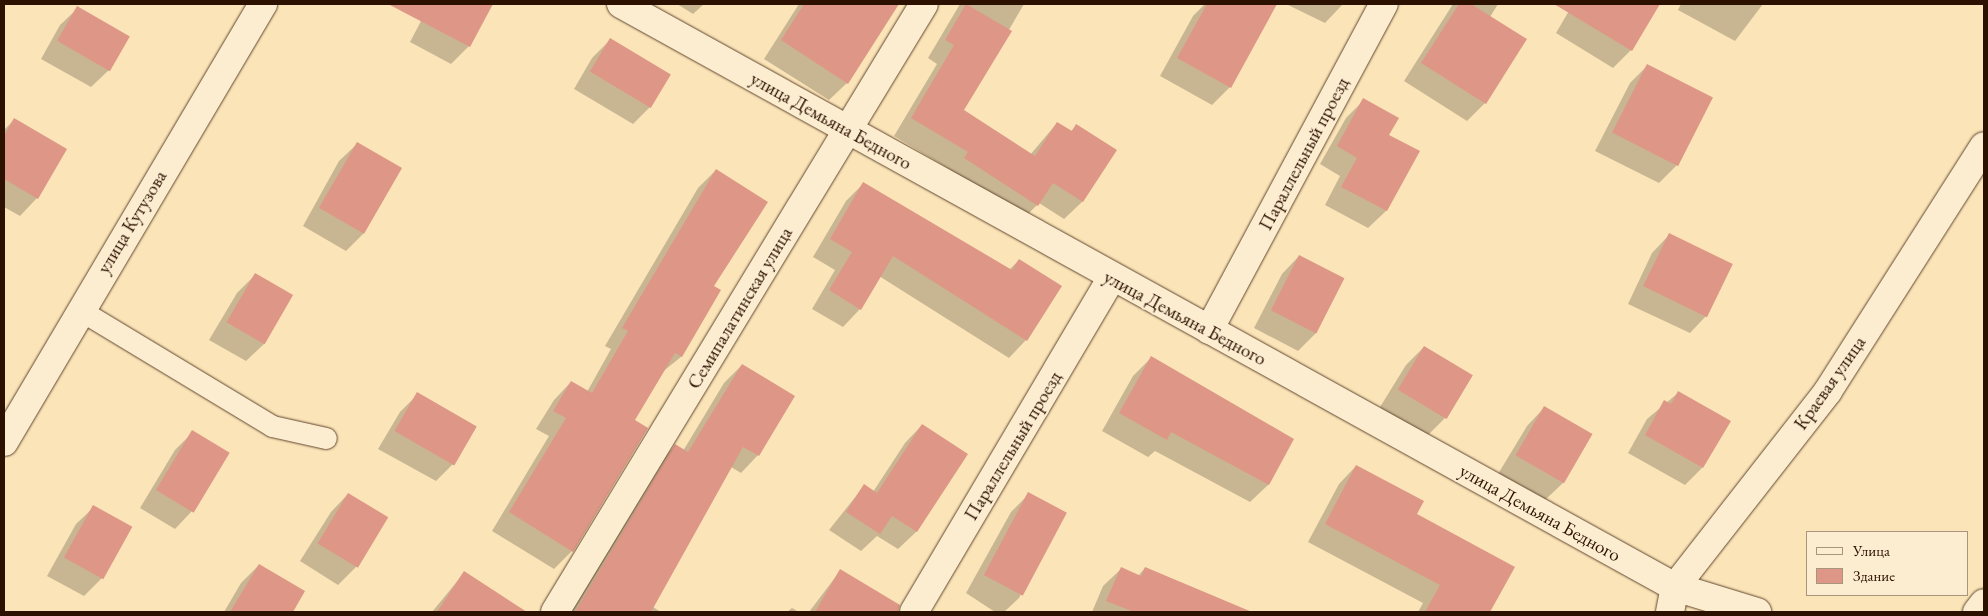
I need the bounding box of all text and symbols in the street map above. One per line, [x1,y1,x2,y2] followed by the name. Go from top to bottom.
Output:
[746,67,916,175] street label: улица Демьяна Бедного
[1254,74,1354,234] street label: Параллельный проезд
[92,166,172,278] street label: улица Кутузова
[683,223,797,393] street label: Семипалатинская улица
[1100,265,1270,371] street label: улица Демьяна Бедного
[1789,332,1871,434] street label: Краевая улица
[960,367,1066,525] street label: Параллельный проезд
[1455,459,1625,567] street label: улица Демьяна Бедного
[1806,531,1968,596] legend
[1853,541,1890,560] text: Улица
[1853,566,1895,585] text: Здание

